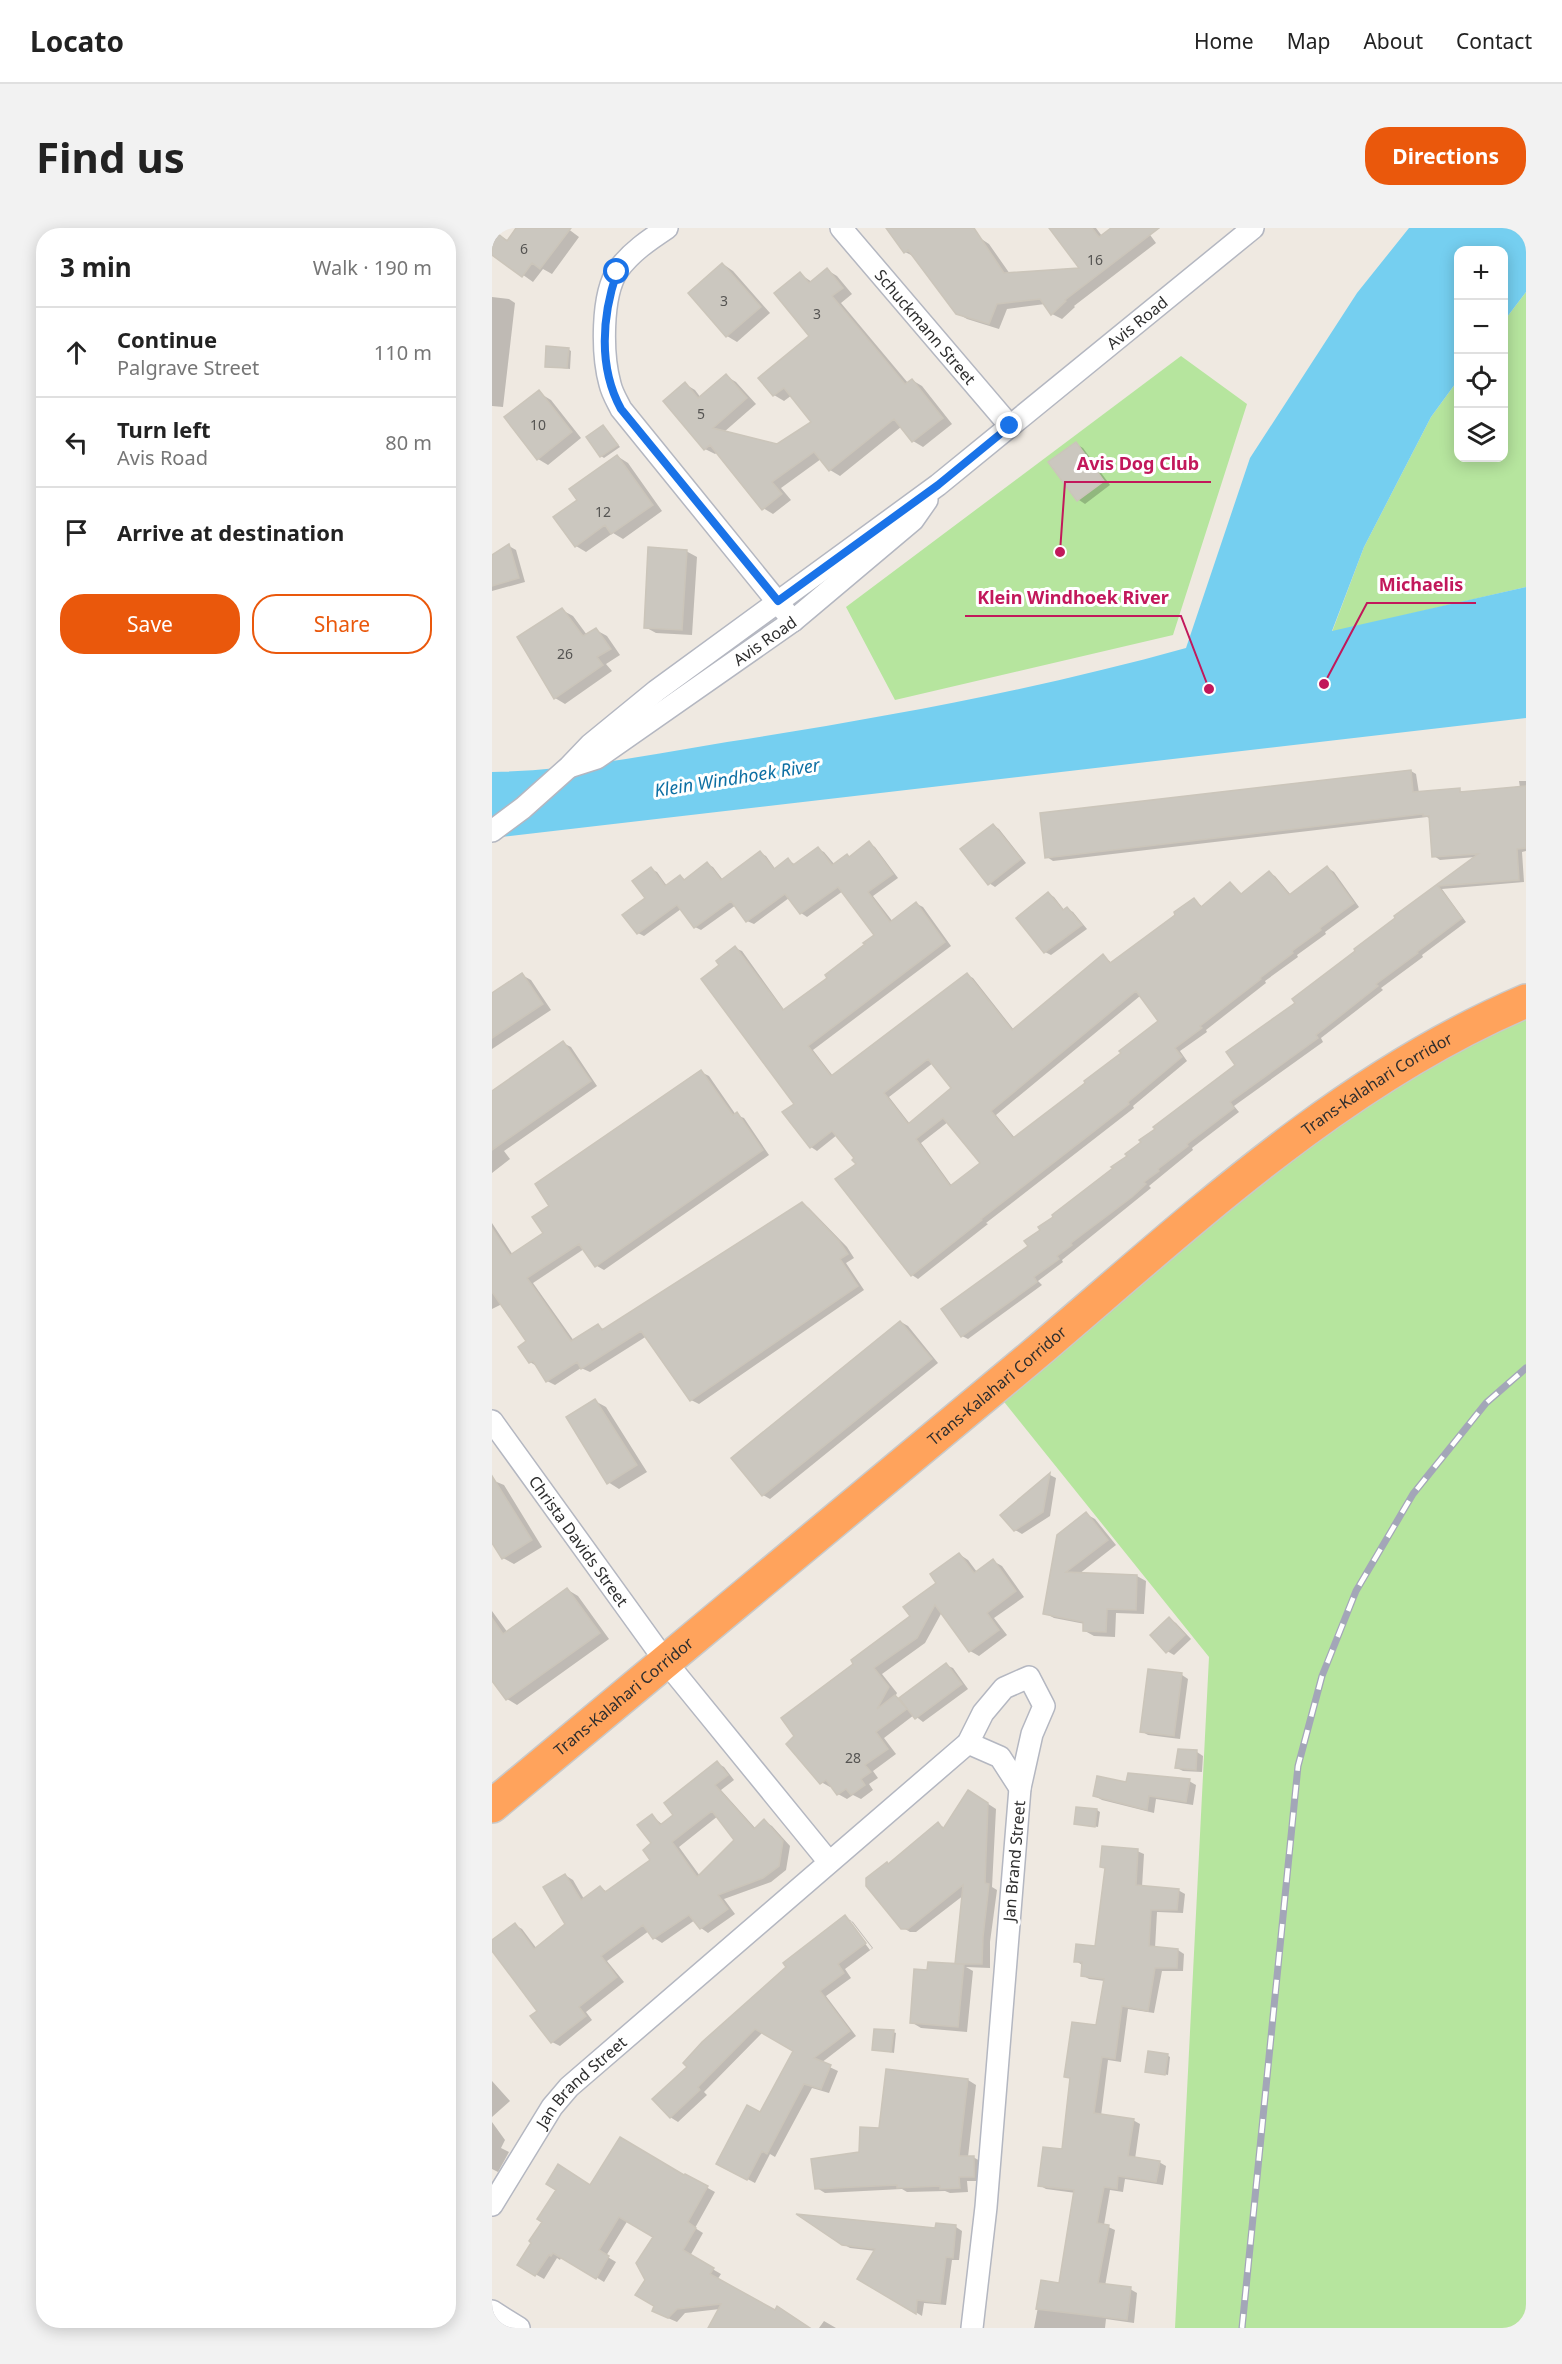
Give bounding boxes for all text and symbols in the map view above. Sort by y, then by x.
text: Locato [30,22,124,60]
text: Home [1194,27,1254,55]
text: Map [1287,27,1330,55]
text: About [1363,27,1423,55]
text: Contact [1456,27,1532,55]
button: Directions [1365,127,1526,185]
text: Find us [36,128,185,185]
house number: 6 [520,239,528,258]
map controls [1454,246,1508,462]
button: + [1454,246,1508,300]
text: 3 min [60,249,132,285]
house number: 16 [1087,250,1103,269]
text: Walk · 190 m [313,254,432,281]
route start [603,258,629,284]
street label: Schuckmann Street [870,265,981,389]
house number: 3 [720,291,728,310]
street label: Avis Road [1102,291,1172,354]
button: − [1454,300,1508,354]
house number: 3 [813,304,821,323]
text: Continue [117,324,217,354]
icon: ahead [60,336,93,369]
text: 110 m [374,339,432,366]
text: Palgrave Street [117,354,259,381]
button: locate [1454,354,1508,408]
house number: 5 [697,404,705,423]
button: layers [1454,408,1508,462]
route end [996,412,1022,438]
text: Turn left [117,414,211,444]
house number: 10 [530,415,546,434]
icon: left [60,426,93,459]
text: 80 m [385,429,432,456]
text: Avis Road [117,444,208,471]
callout: Avis Dog Club [1065,446,1211,482]
text: Avis Dog Club [1077,451,1199,475]
house number: 12 [595,502,611,521]
icon: arrive [60,516,93,549]
text: Arrive at destination [117,517,344,547]
callout: Michaelis [1367,567,1476,603]
text: Michaelis [1379,572,1463,596]
callout: Klein Windhoek River [965,580,1181,616]
text: Klein Windhoek River [977,585,1169,609]
button: Save [60,594,240,654]
button: Share [252,594,432,654]
street label: Avis Road [729,611,801,671]
house number: 26 [557,644,573,663]
water label: Klein Windhoek River [653,752,822,802]
street label: Trans-Kalahari Corridor [1297,1027,1457,1140]
street label: Trans-Kalahari Corridor [923,1321,1071,1450]
street label: Christa Davids Street [524,1471,634,1611]
street label: Trans-Kalahari Corridor [549,1632,698,1761]
house number: 28 [845,1748,861,1767]
street label: Jan Brand Street [998,1799,1030,1925]
street label: Jan Brand Street [530,2031,631,2134]

